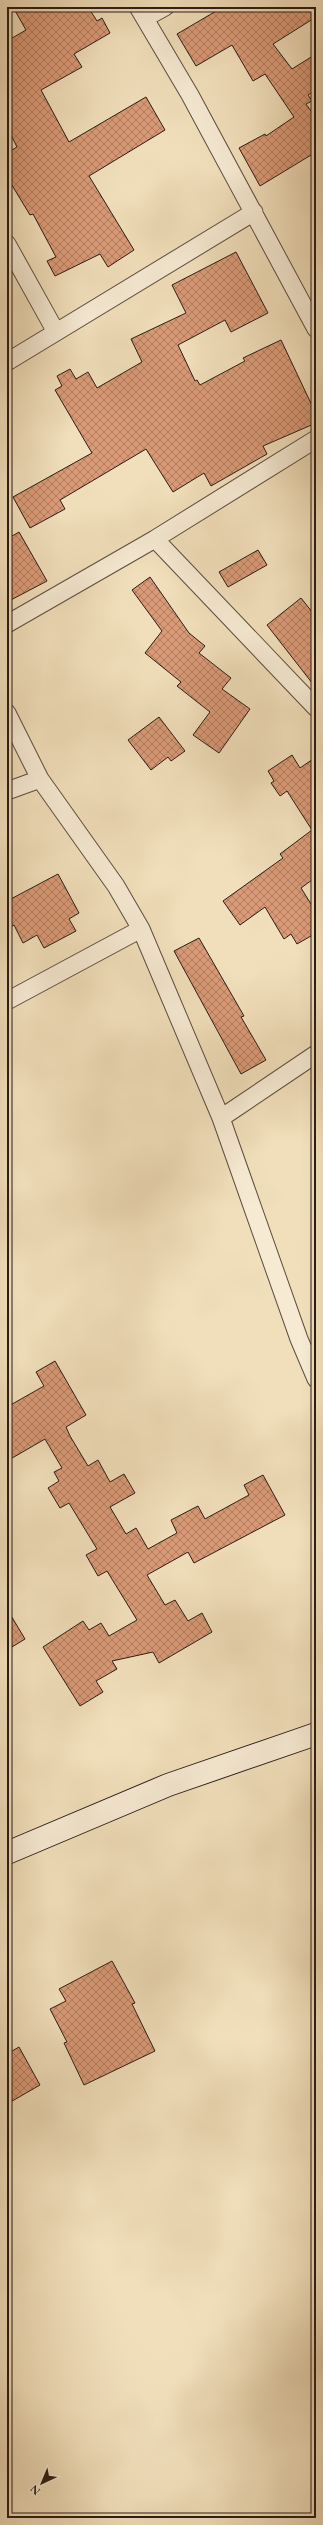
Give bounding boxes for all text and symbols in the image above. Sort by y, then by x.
north arrow [22,2463,62,2503]
text: N [27,2482,43,2498]

